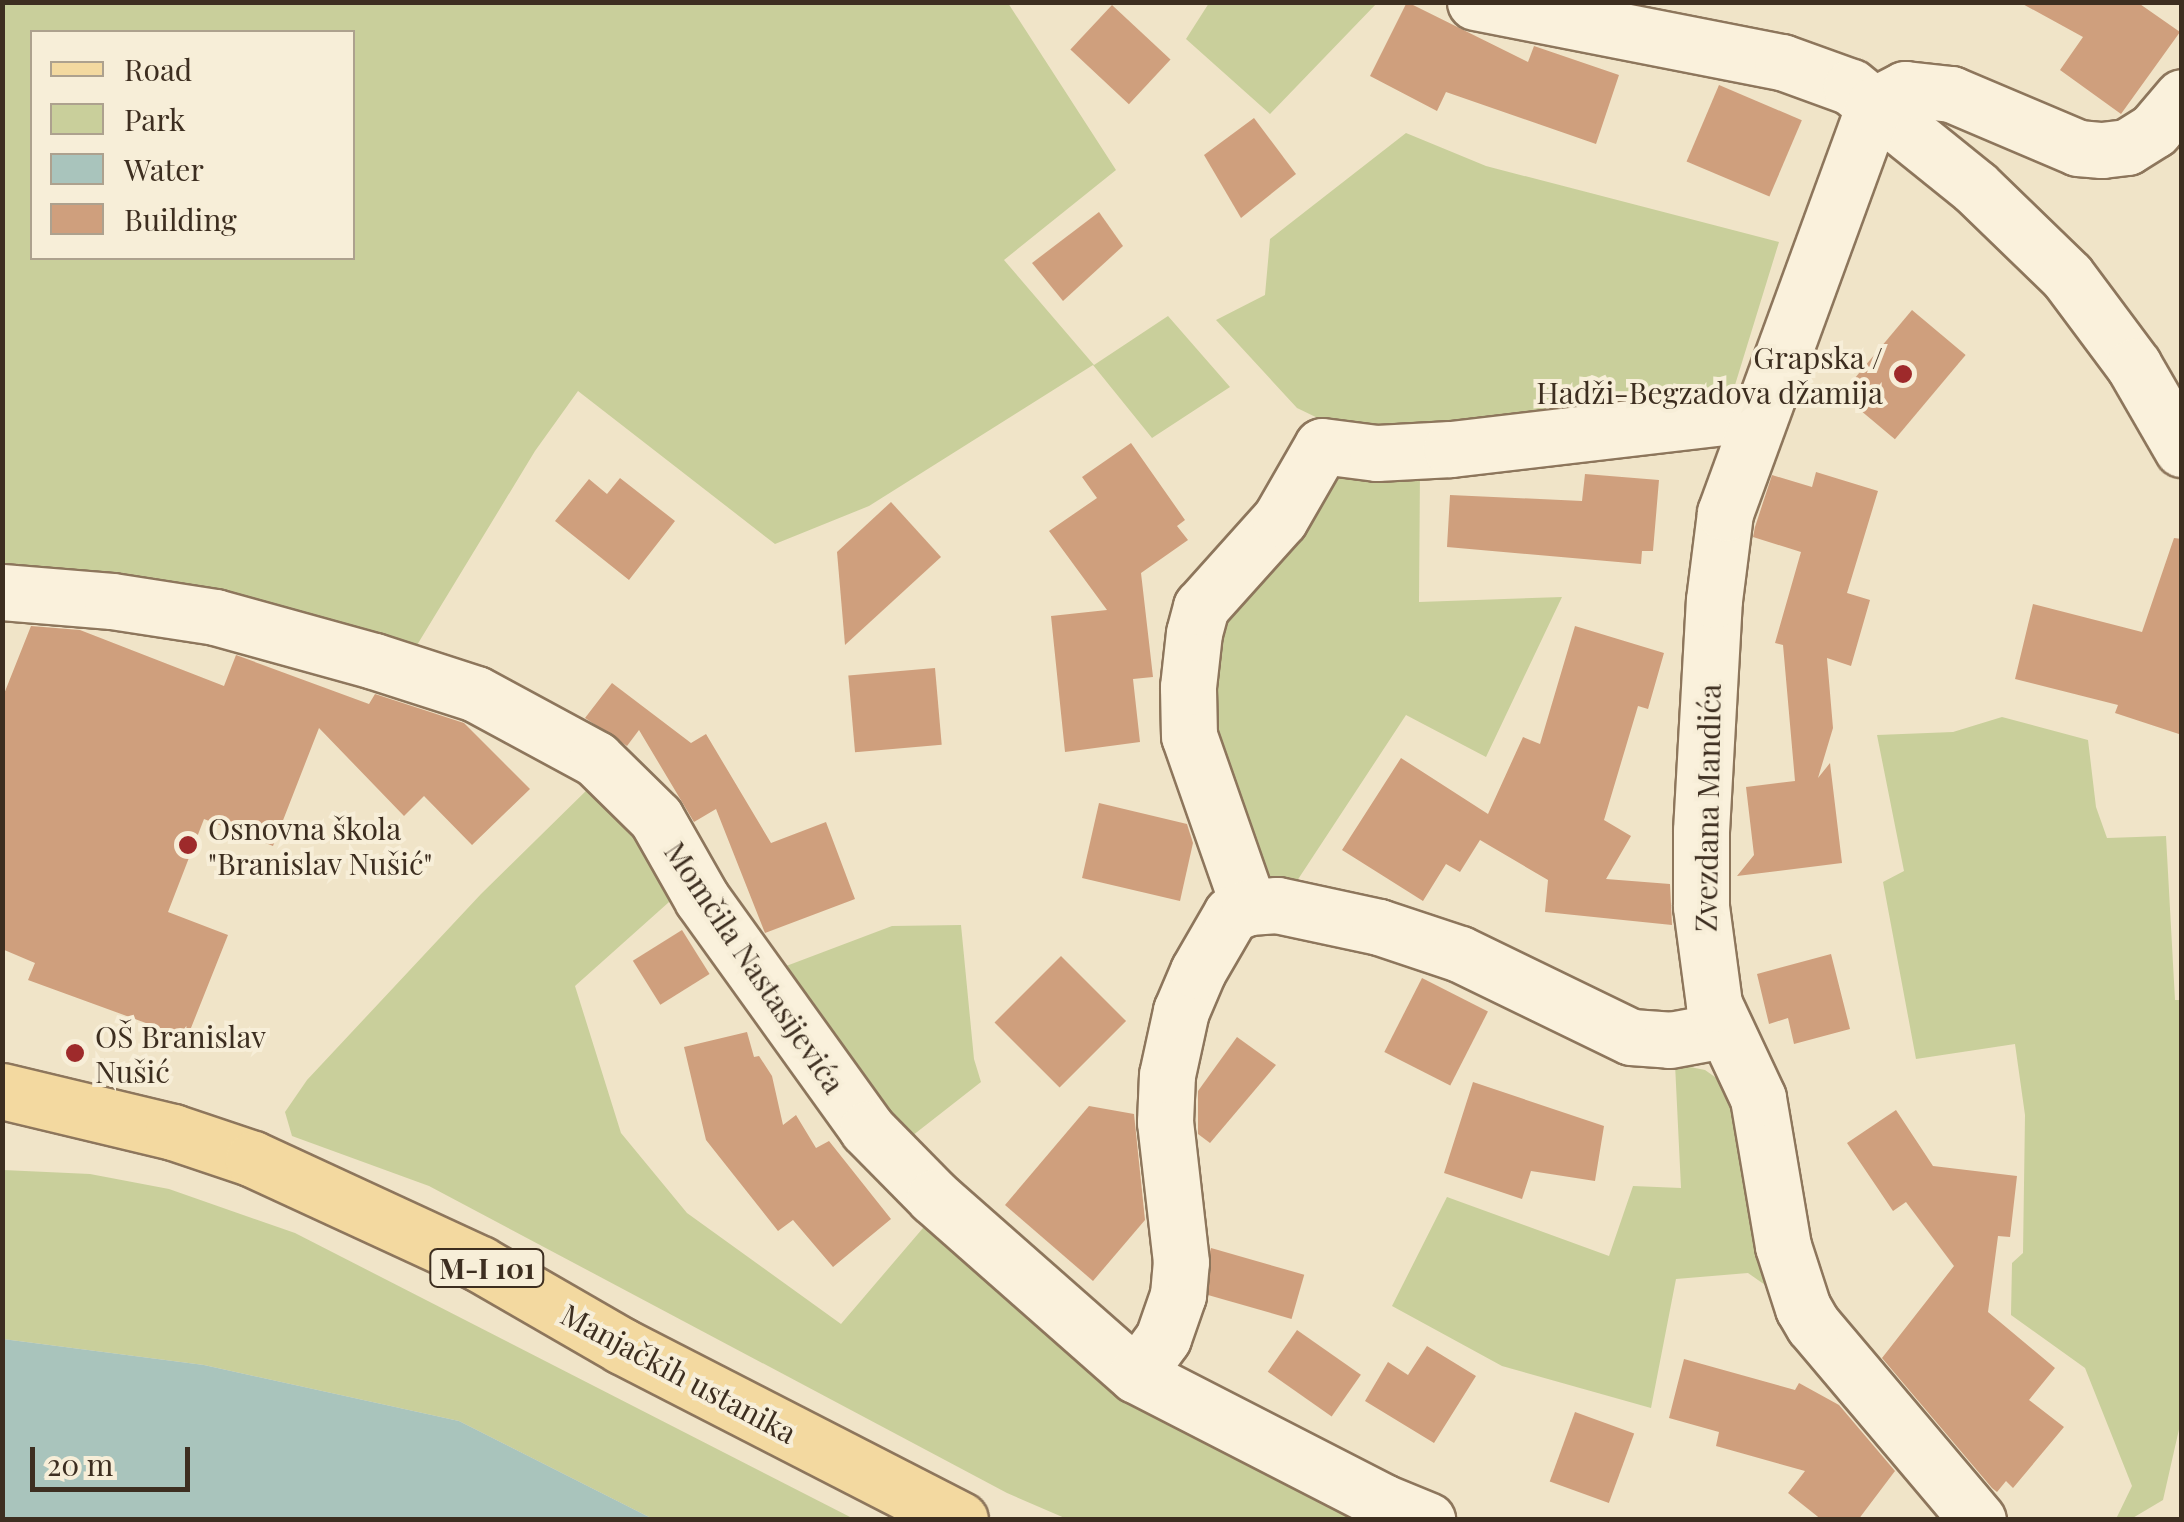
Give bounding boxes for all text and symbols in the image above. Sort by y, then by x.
legend [30,30,355,260]
text: Road [124,49,192,89]
text: Park [124,99,186,139]
text: Water [124,149,204,189]
text: Building [124,199,237,239]
place label: Grapska / Hadži-Begzadova džamija [1536,339,1883,410]
marker: Grapska / Hadži-Begzadova džamija [1892,363,1914,385]
street label: Zvezdana Mandića [1687,683,1727,933]
place label: Osnovna škola "Branislav Nušić" [208,810,433,880]
marker: Osnovna škola "Branislav Nušić" [177,834,199,856]
street label: Momčila Nastasijevića [657,834,853,1100]
place label: OŠ Branislav Nušić [95,1018,266,1088]
marker: OŠ Branislav Nušić [64,1042,86,1064]
road number: M-I 101 [427,1245,547,1291]
street label: Manjačkih ustanika [555,1296,803,1450]
scale bar [35,1427,195,1489]
text: 20 m [47,1444,113,1484]

